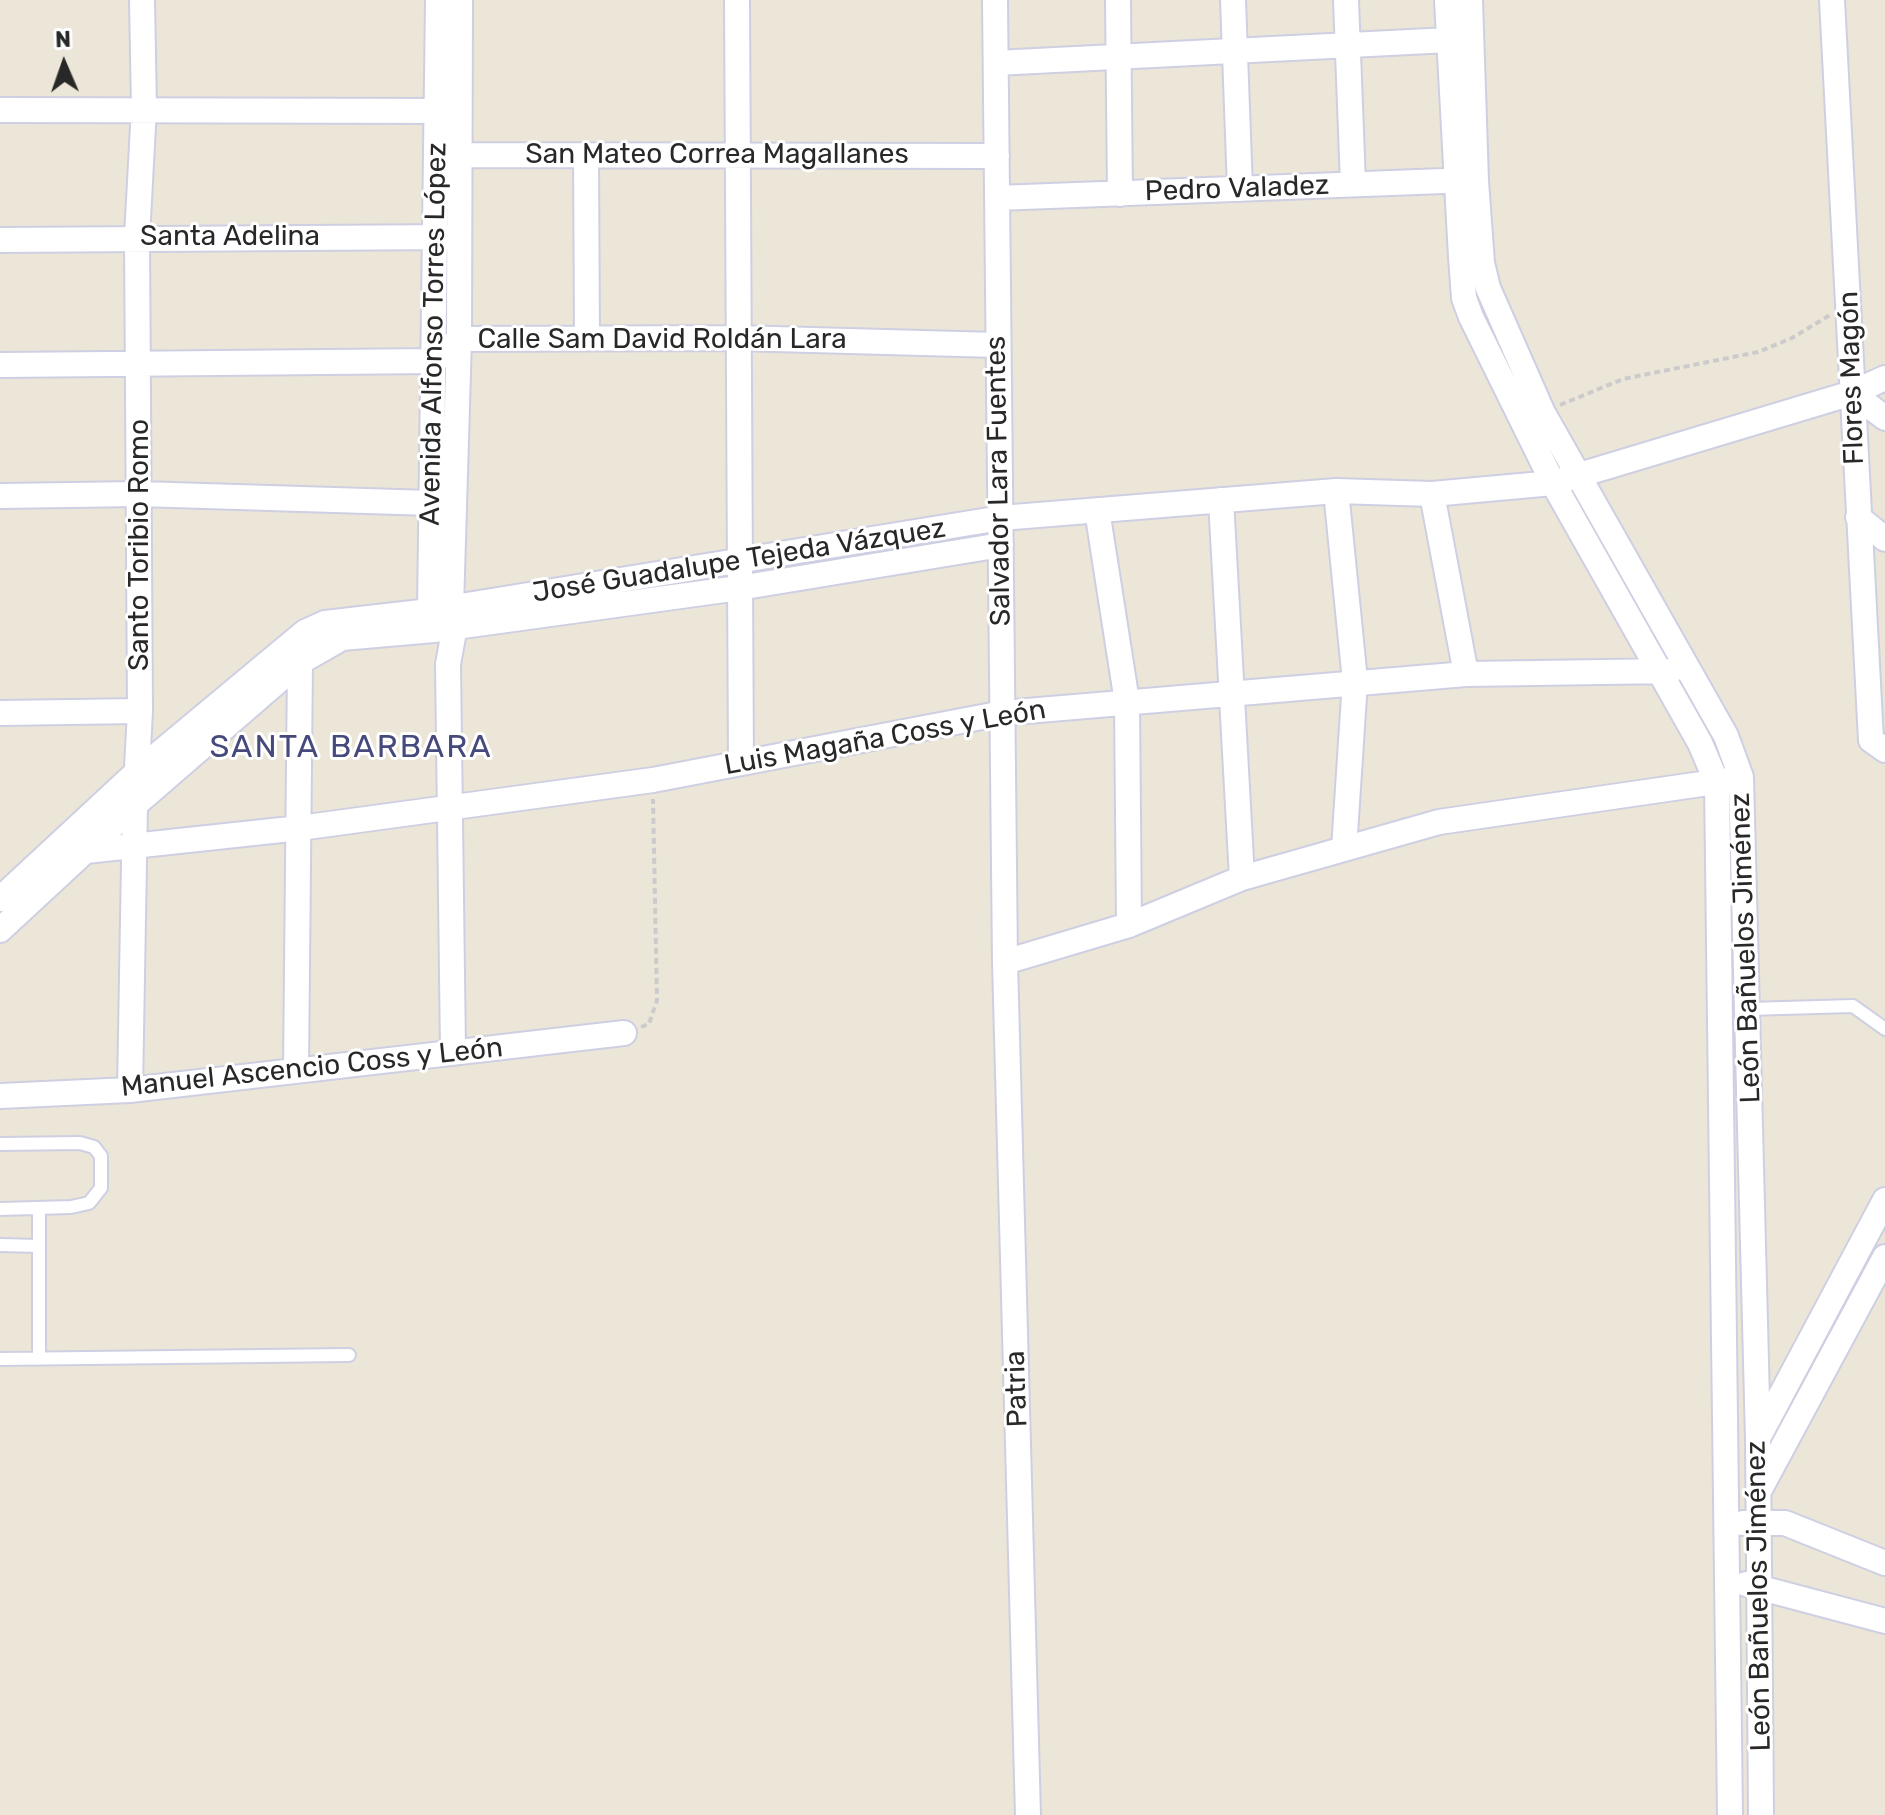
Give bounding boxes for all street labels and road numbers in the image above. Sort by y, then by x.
street label: San Mateo Correa Magallanes [525,138,909,172]
street label: Avenida Alfonso Torres López [414,142,454,526]
street label: Pedro Valadez [1144,169,1330,209]
street label: Santa Adelina [140,220,320,254]
street label: Flores Magón [1832,291,1872,465]
street label: Calle Sam David Roldán Lara [477,323,847,357]
street label: Salvador Lara Fuentes [980,335,1018,627]
street label: Santo Toribio Romo [123,419,157,671]
street label: José Guadalupe Tejeda Vázquez [530,512,948,610]
street label: Luis Magaña Coss y León [722,693,1048,783]
street label: León Bañuelos Jiménez [1724,792,1768,1104]
street label: Manuel Ascencio Coss y León [119,1031,505,1105]
street label: Patria [999,1350,1035,1428]
street label: León Bañuelos Jiménez [1739,1440,1779,1752]

